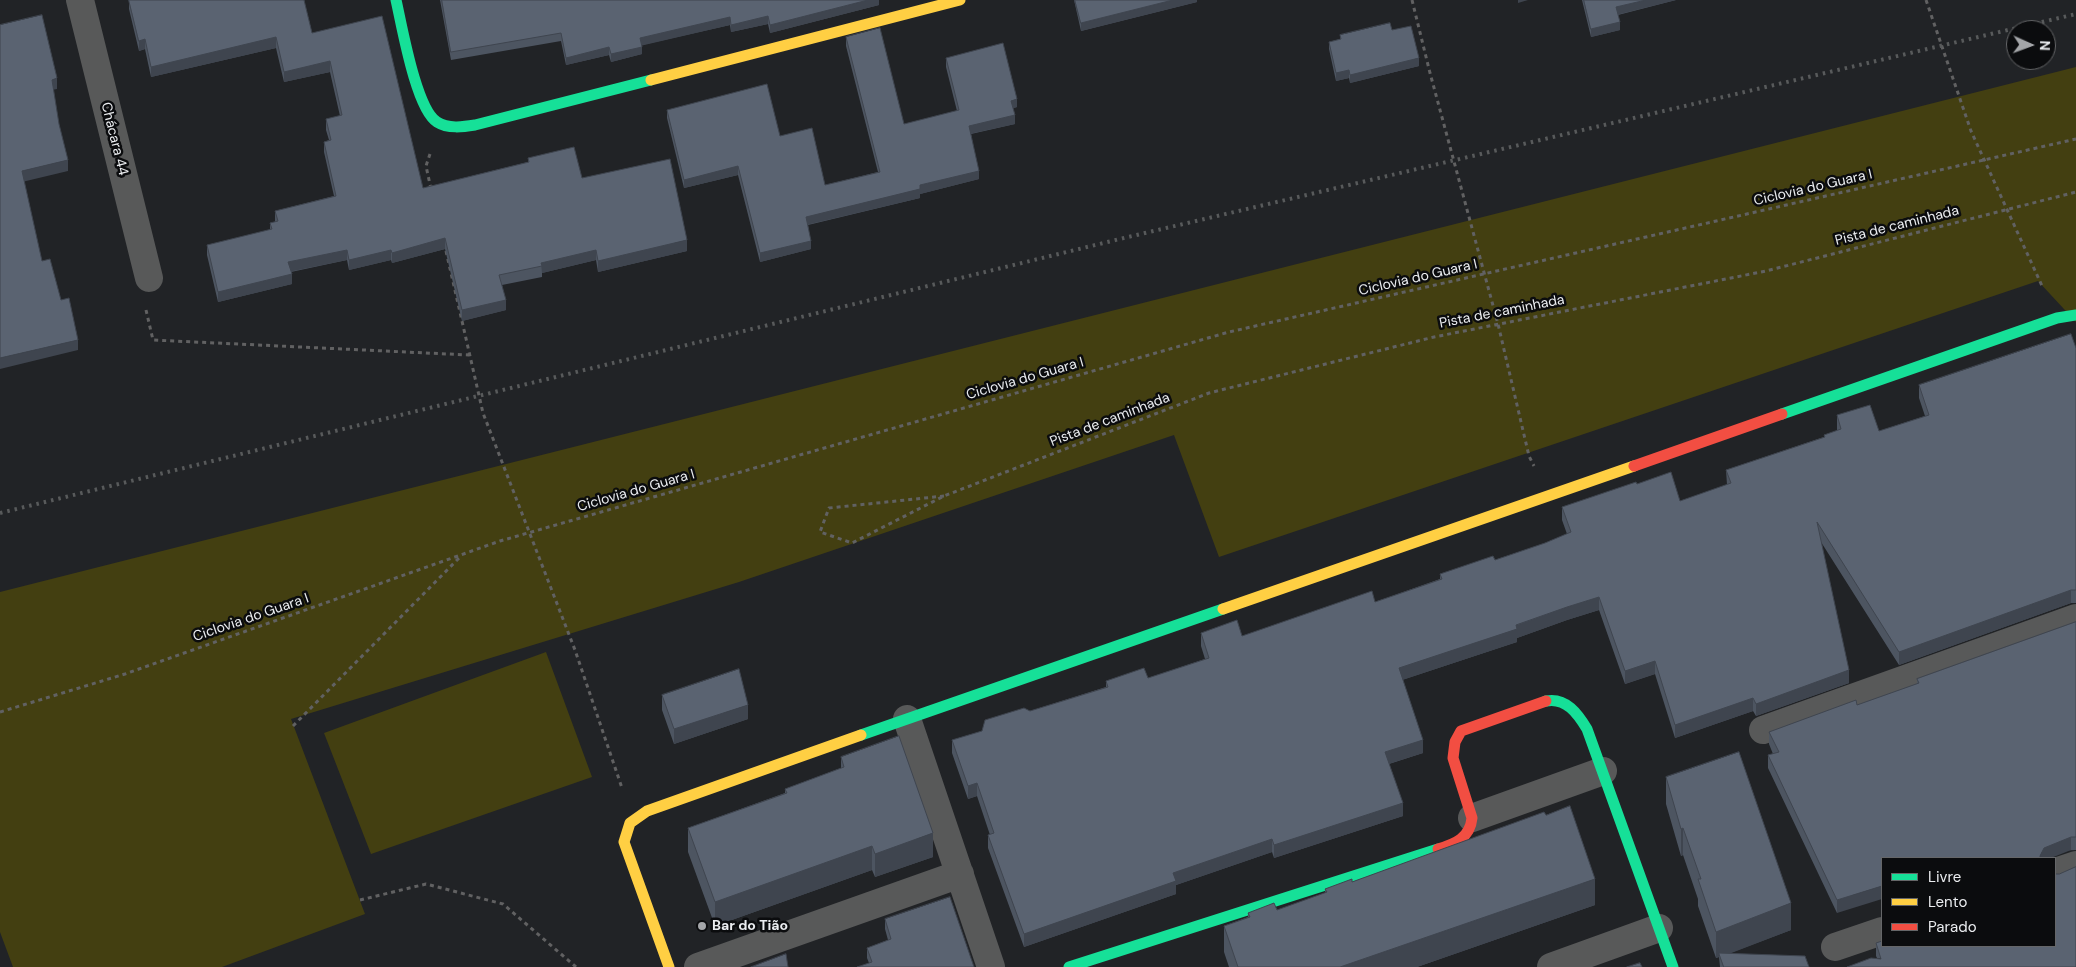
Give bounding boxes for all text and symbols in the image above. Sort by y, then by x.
north arrow [2006,20,2056,70]
text: N [2036,40,2054,51]
street label: Chácara 44 [97,101,131,177]
street label: Ciclovia do Guara I [1752,166,1874,210]
street label: Pista de caminhada [1833,202,1961,250]
street label: Ciclovia do Guara I [1357,256,1479,300]
street label: Pista de caminhada [1438,292,1566,332]
street label: Ciclovia do Guara I [964,354,1086,404]
street label: Pista de caminhada [1048,389,1172,451]
street label: Ciclovia do Guara I [575,466,697,516]
street label: Ciclovia do Guara I [191,590,311,646]
legend [1881,857,2056,947]
text: Livre [1928,867,1961,887]
text: Lento [1928,892,1967,912]
text: Parado [1928,917,1977,937]
place label: Bar do Tião [712,918,788,934]
marker: Bar do Tião [696,920,708,932]

